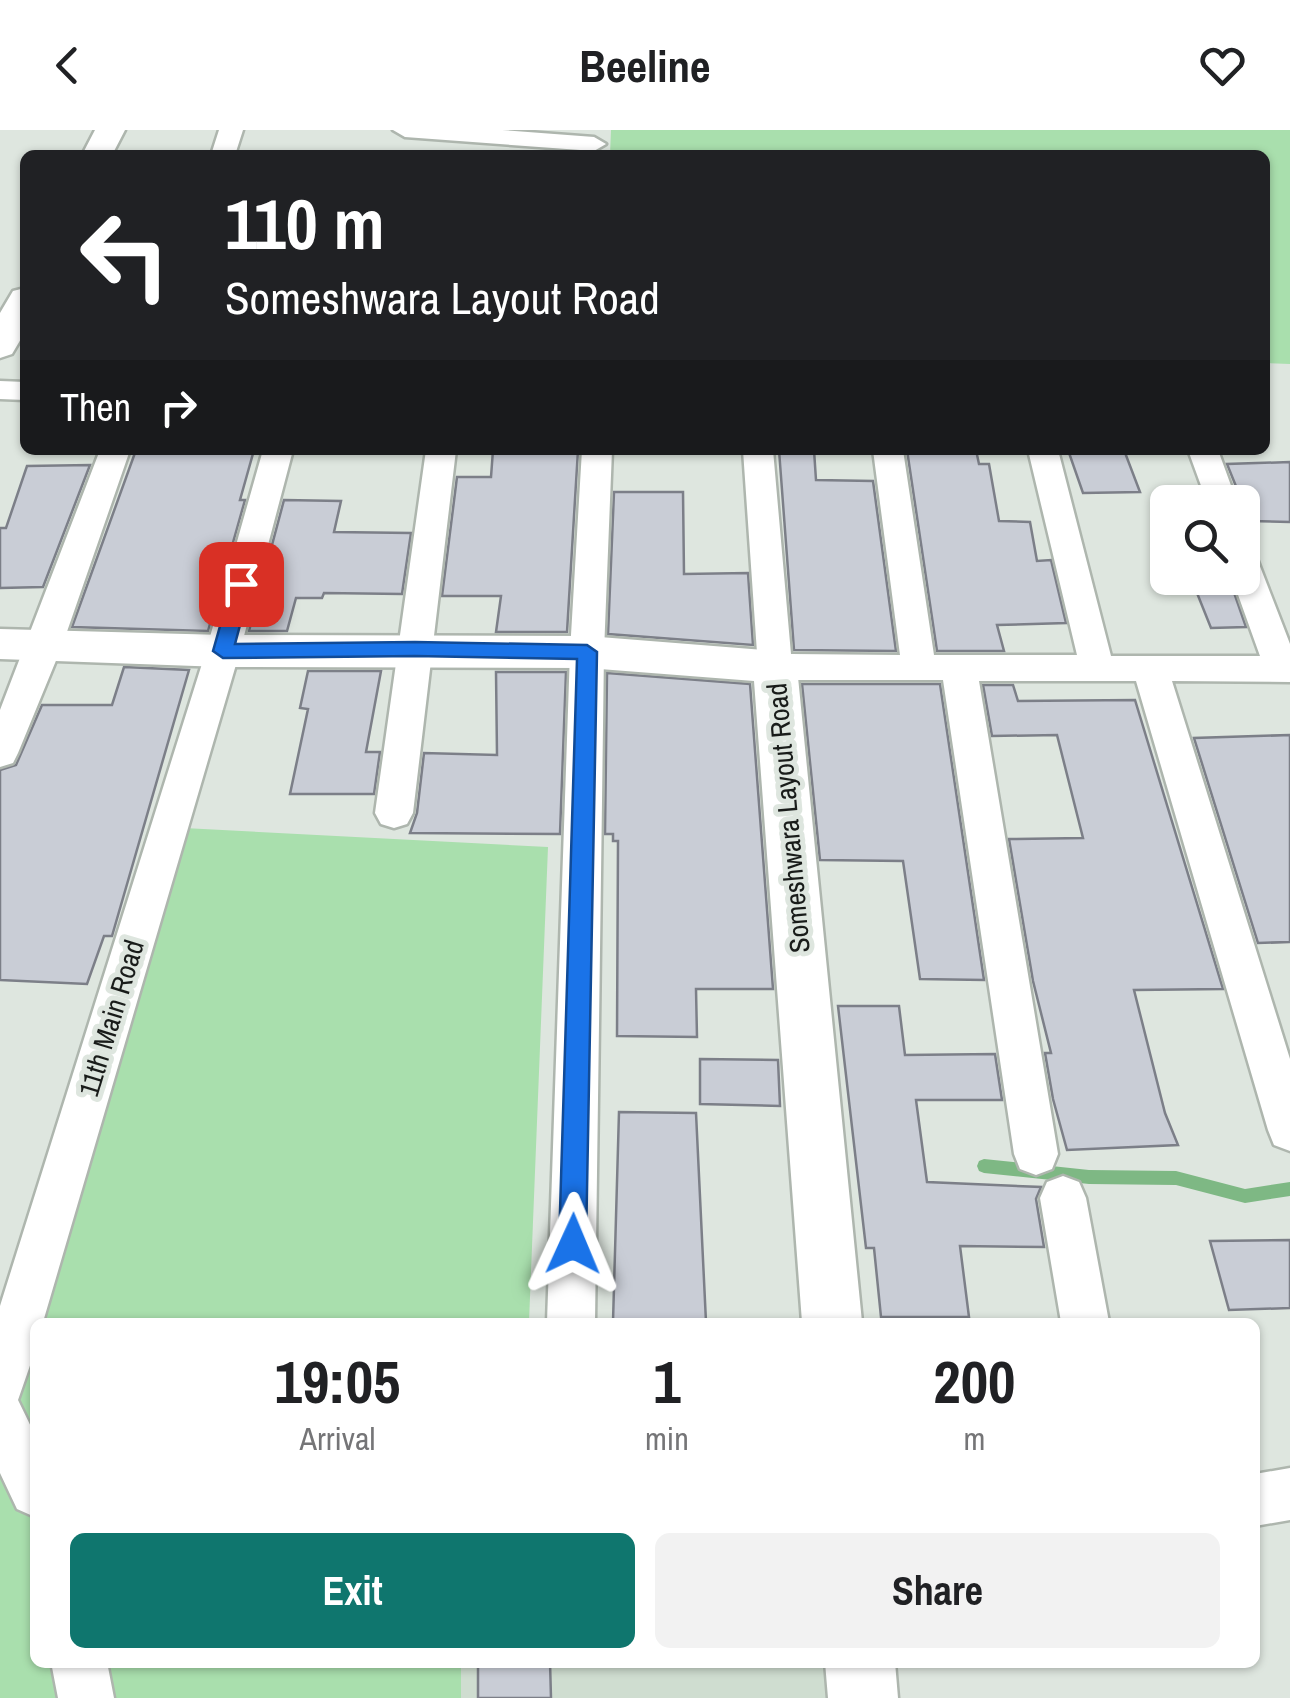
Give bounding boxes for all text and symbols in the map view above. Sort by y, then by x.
text: Beeline [579,35,711,96]
icon: back [40,38,95,93]
icon: heart [1195,38,1250,93]
text: 110 m [225,177,385,271]
icon: left [60,190,190,320]
text: Someshwara Layout Road [225,267,660,328]
icon: right [151,380,206,435]
text: Then [60,382,131,433]
map controls [1150,485,1260,595]
button: search [1150,485,1260,595]
pin [199,542,284,627]
icon: arrive [214,557,269,612]
street label: Someshwara Layout Road [757,682,819,954]
street label: 11th Main Road [69,935,153,1101]
position arrow [521,1192,625,1296]
text: 19:05 [275,1341,400,1422]
text: 1 [653,1341,681,1422]
text: 200 [933,1341,1015,1422]
text: Arrival [300,1417,375,1460]
text: min [645,1417,689,1460]
text: m [963,1417,985,1460]
button: Exit [70,1533,635,1648]
button: Share [655,1533,1220,1648]

